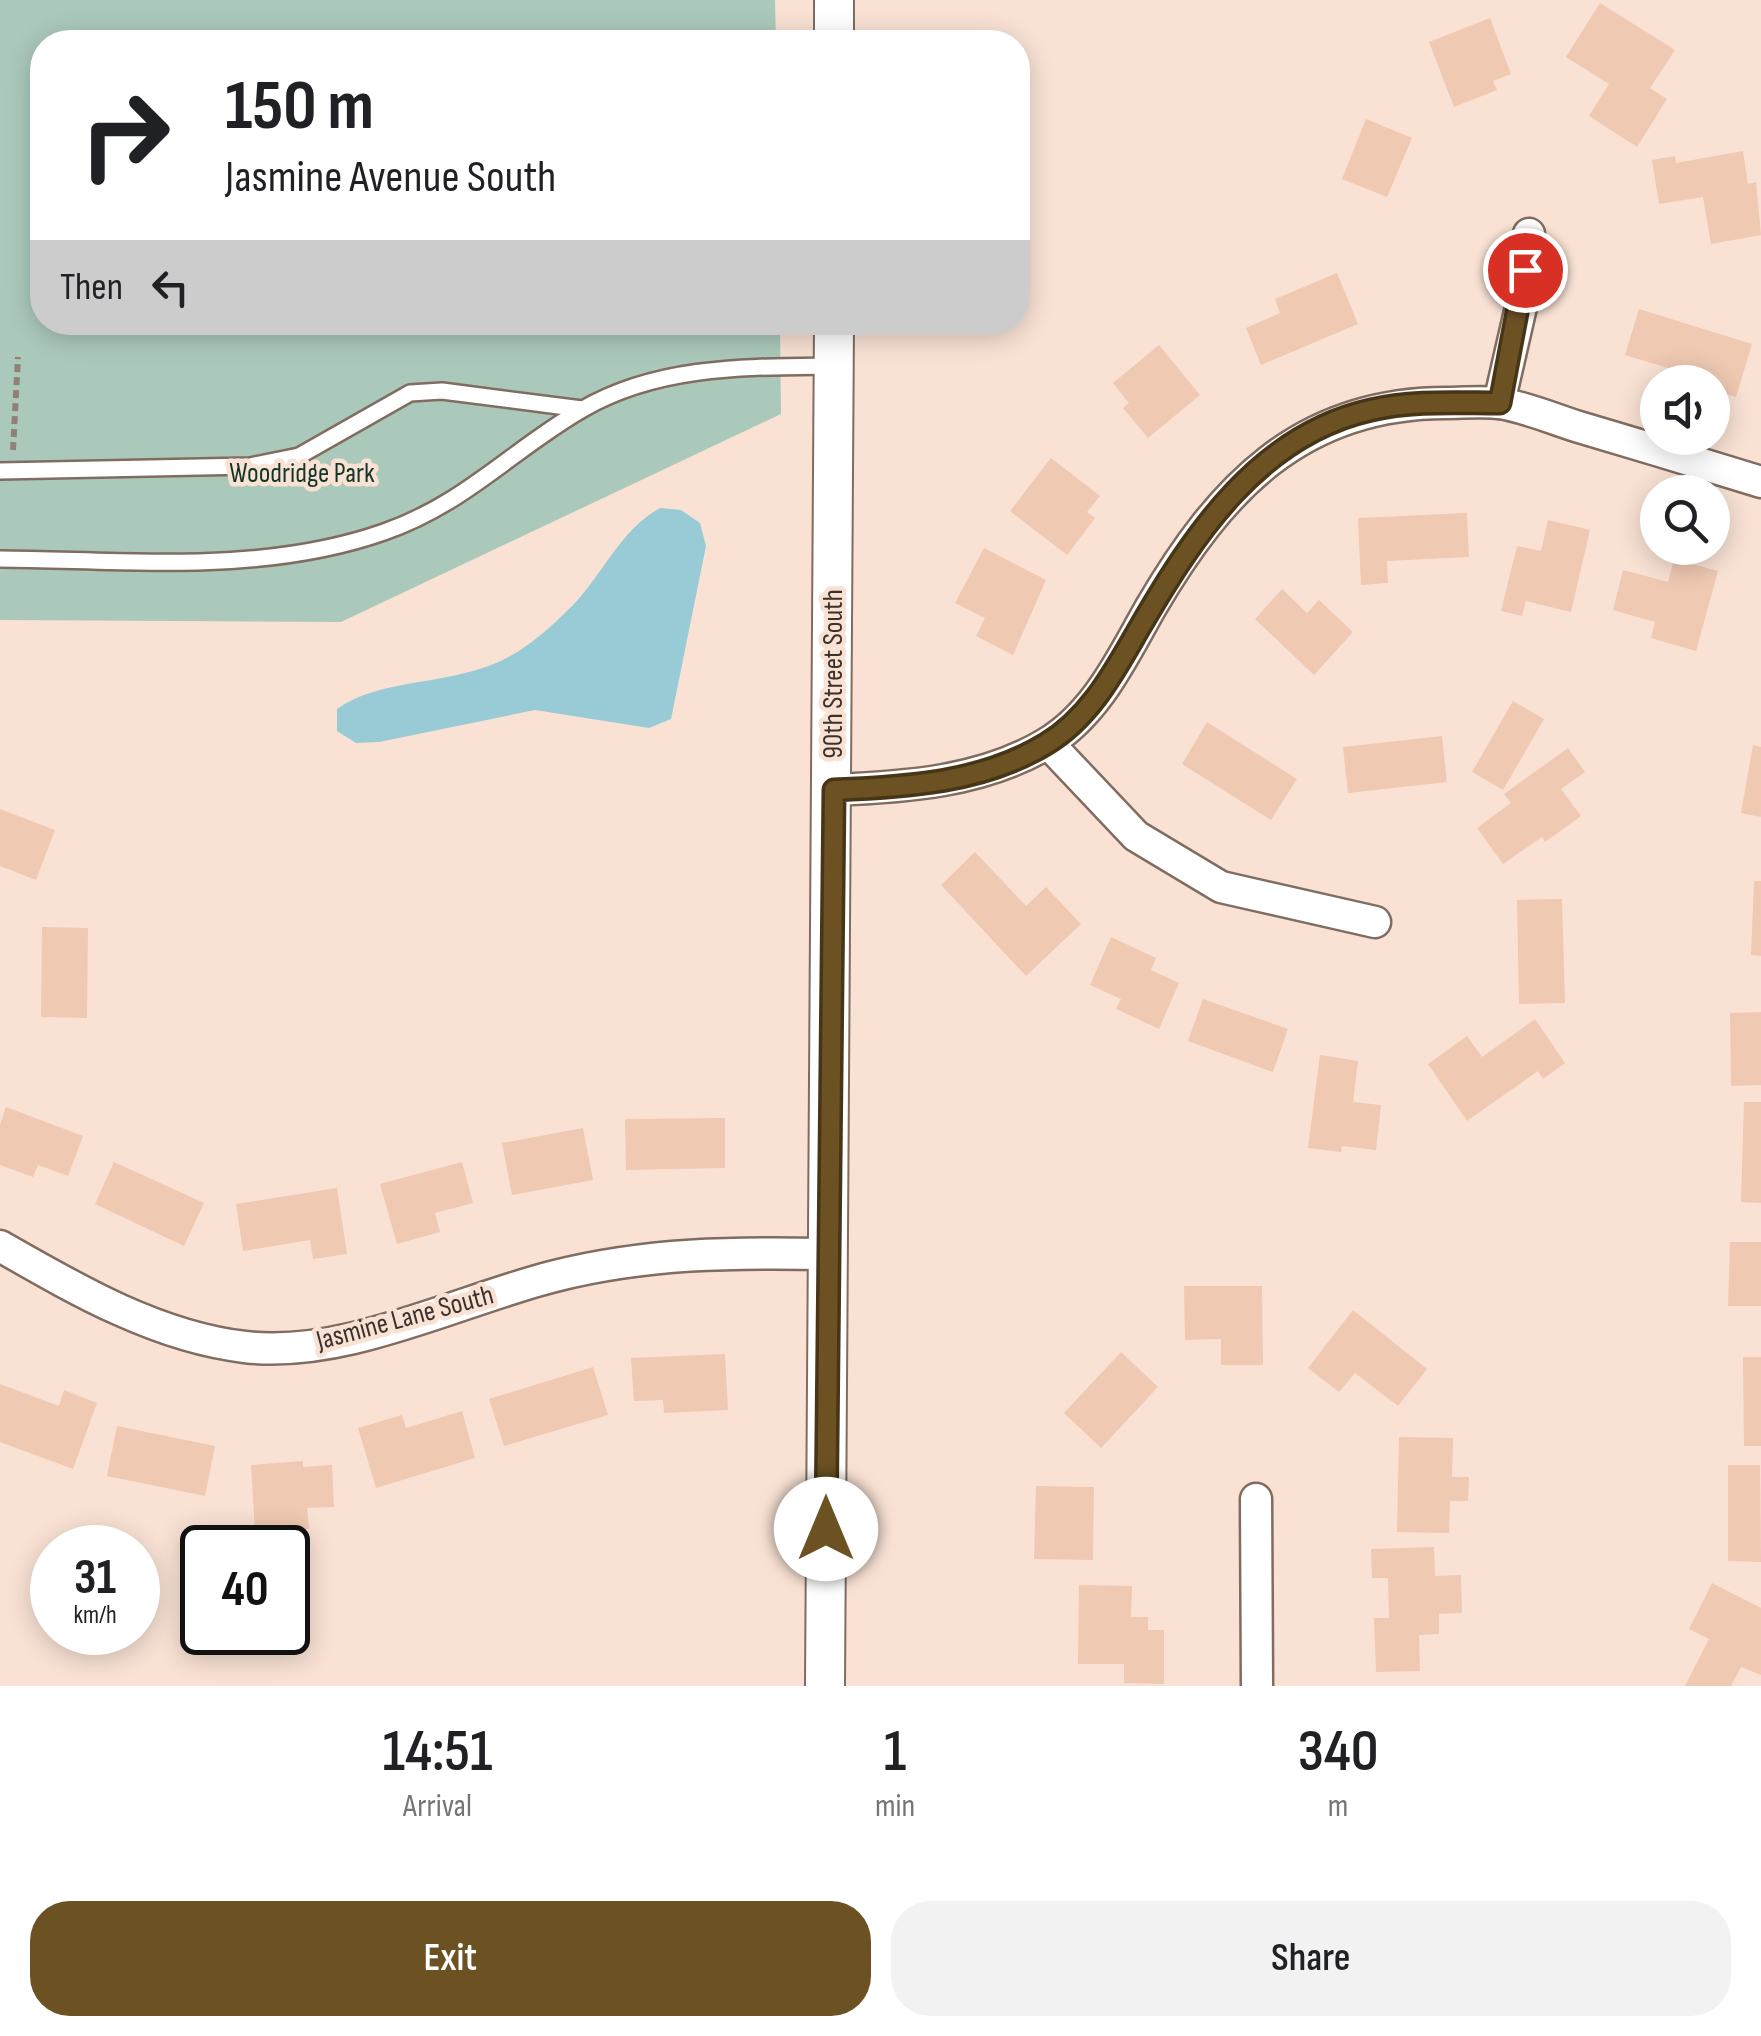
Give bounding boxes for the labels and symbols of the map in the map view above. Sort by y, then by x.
pin [1483,228,1568,313]
park label: Woodridge Park [229,457,375,490]
street label: 90th Street South [817,589,850,759]
street label: Jasmine Lane South [312,1278,497,1358]
position arrow [774,1477,878,1581]
speed limit sign: 40 [180,1525,310,1655]

